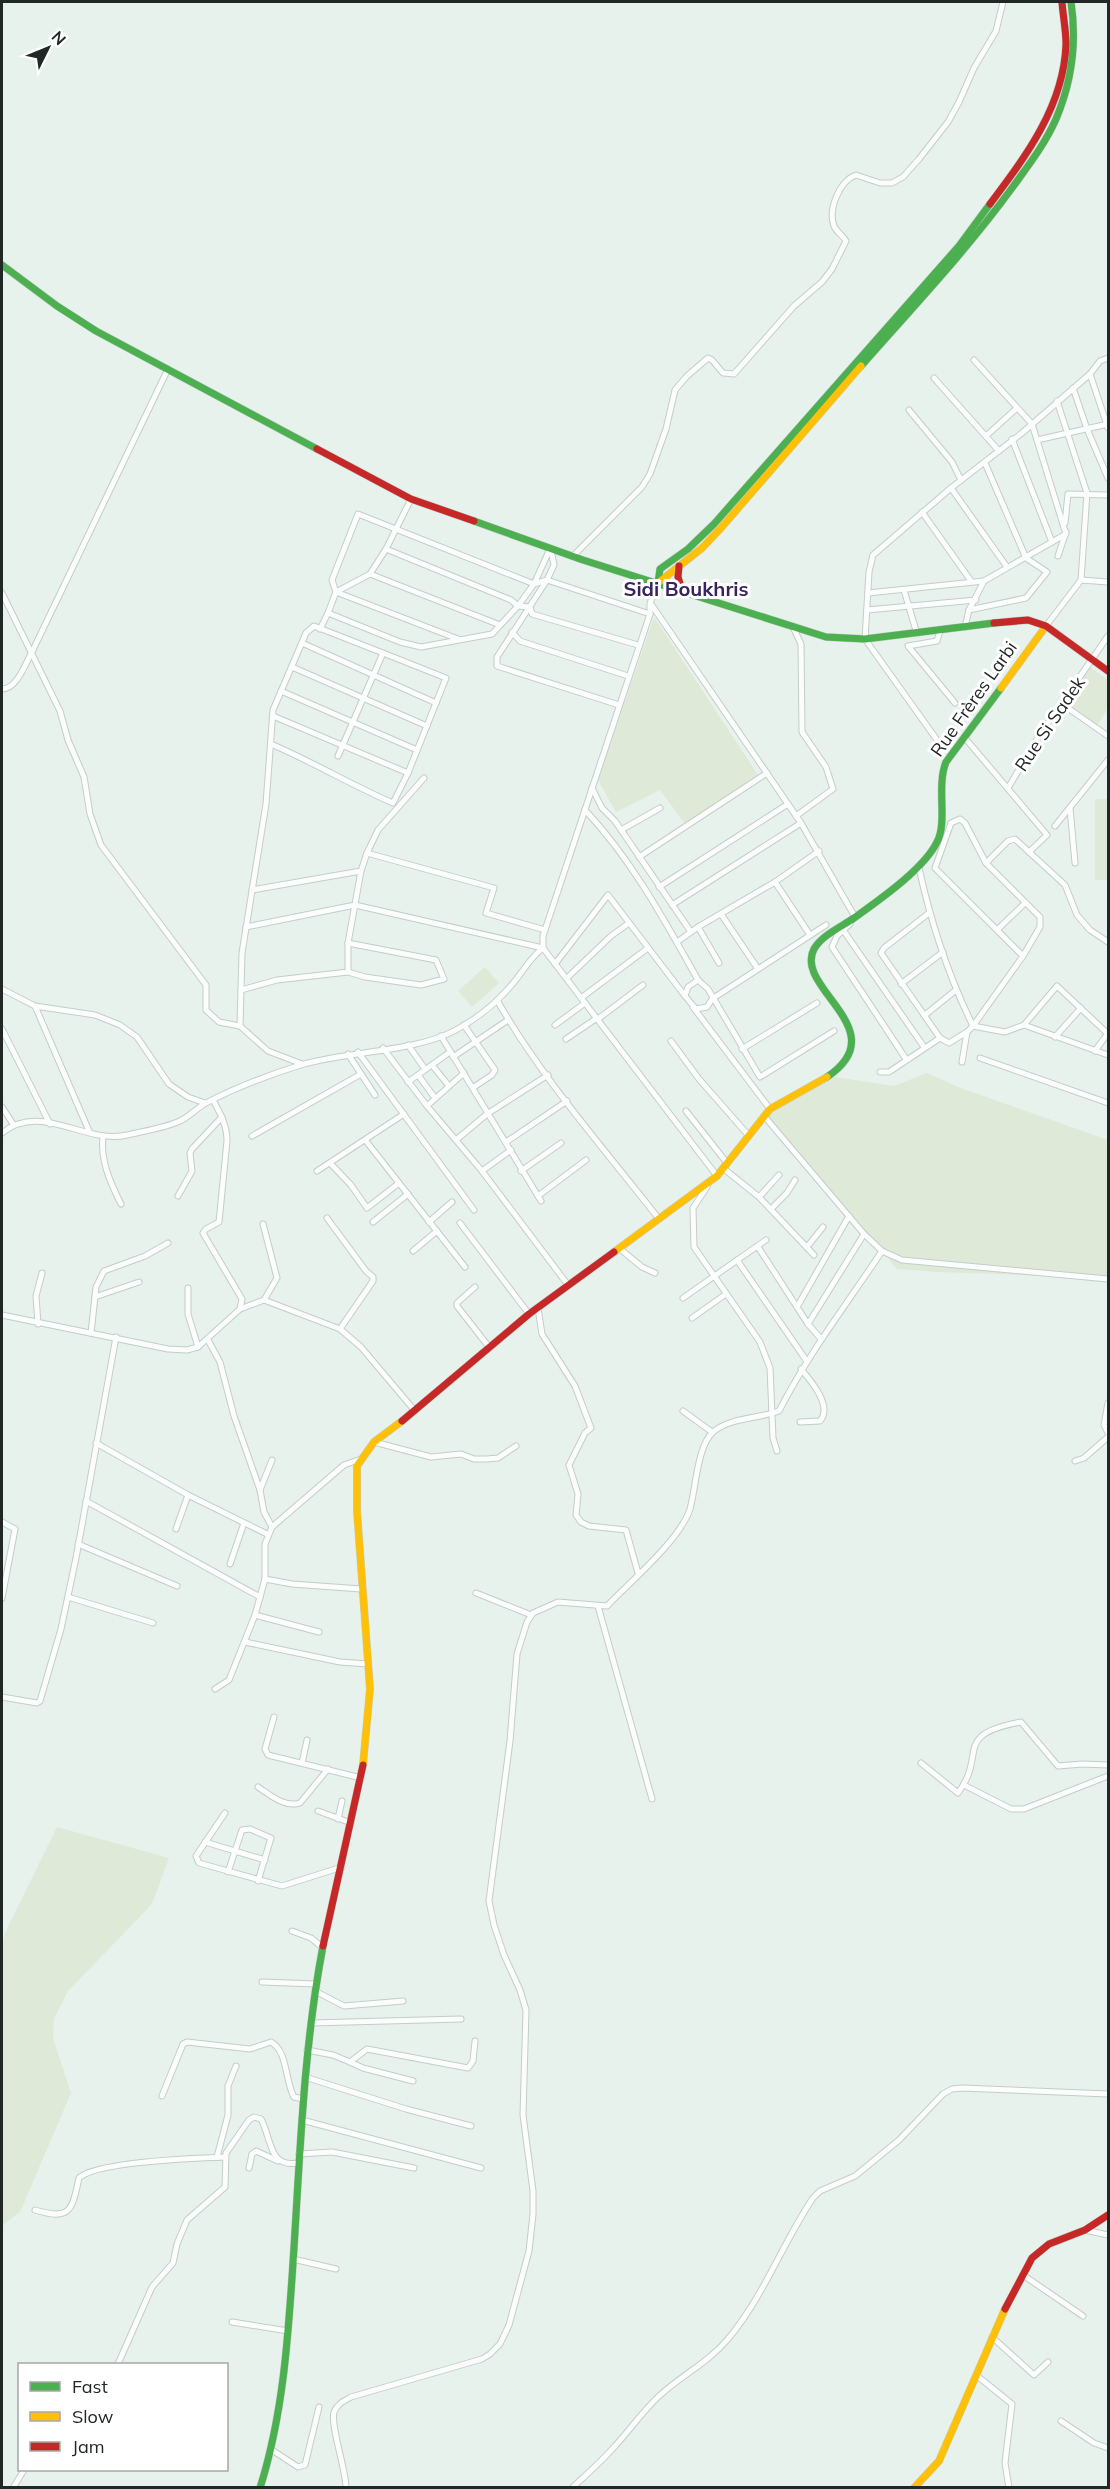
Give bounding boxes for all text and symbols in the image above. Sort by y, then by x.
north arrow [18,18,78,78]
text: N [48,27,70,49]
district label: Sidi Boukhris [624,576,748,601]
street label: Rue Frères Larbi [925,637,1022,761]
street label: Rue Si Sadek [1009,671,1090,776]
legend [18,2363,228,2471]
text: Fast [72,2375,108,2398]
text: Slow [72,2405,114,2428]
text: Jam [72,2435,105,2458]

